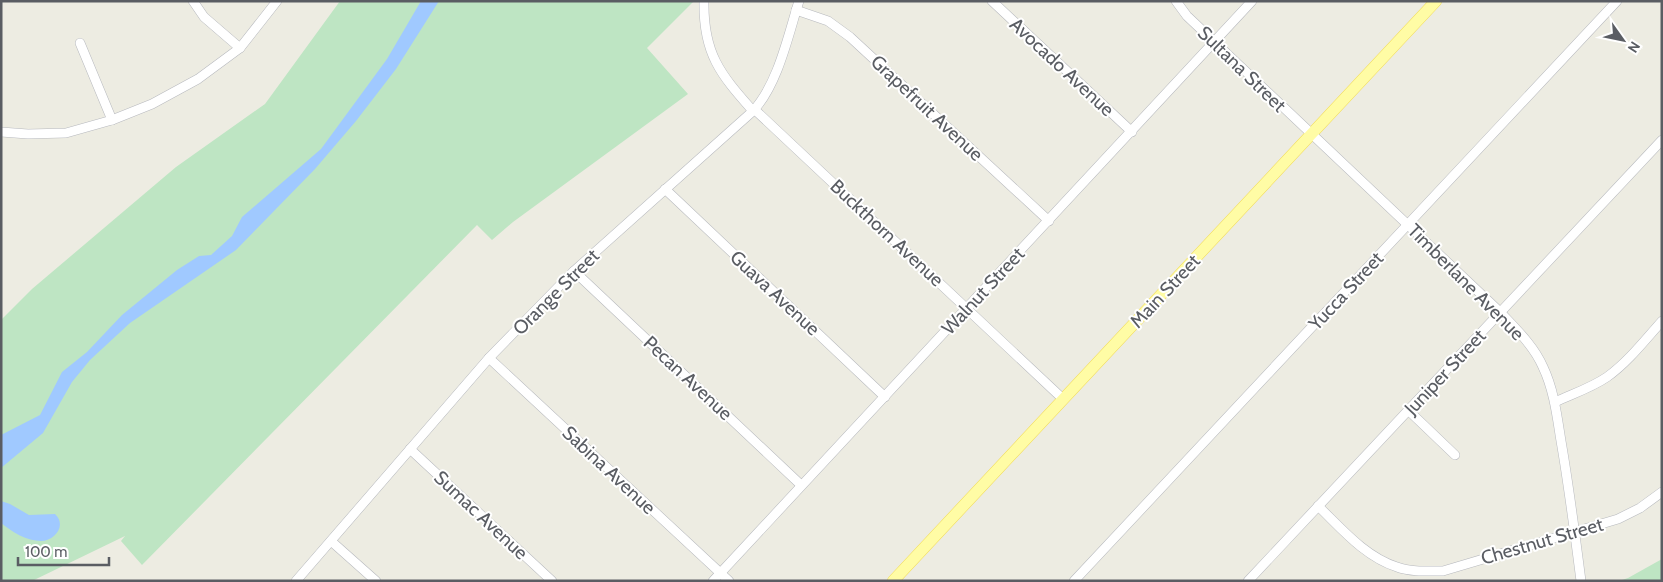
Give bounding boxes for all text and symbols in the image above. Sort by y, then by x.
street label: Avocado Avenue [1005,13,1119,121]
north arrow [1598,15,1648,65]
street label: Sultana Street [1193,21,1291,117]
text: N [1624,38,1644,56]
street label: Grapefruit Avenue [866,50,988,166]
street label: Buckthorn Avenue [826,175,949,292]
street label: Timberlane Avenue [1403,219,1529,345]
street label: Walnut Street [937,242,1030,339]
street label: Orange Street [508,244,604,340]
street label: Guava Avenue [725,246,825,341]
street label: Yucca Street [1303,247,1389,336]
street label: Main Street [1125,249,1205,333]
street label: Juniper Street [1399,324,1491,420]
street label: Pecan Avenue [639,331,737,425]
street label: Sabina Avenue [558,421,661,519]
street label: Sumac Avenue [429,466,533,564]
street label: Chestnut Street [1478,512,1606,569]
scale bar [18,534,109,566]
text: 100 m [25,543,67,561]

